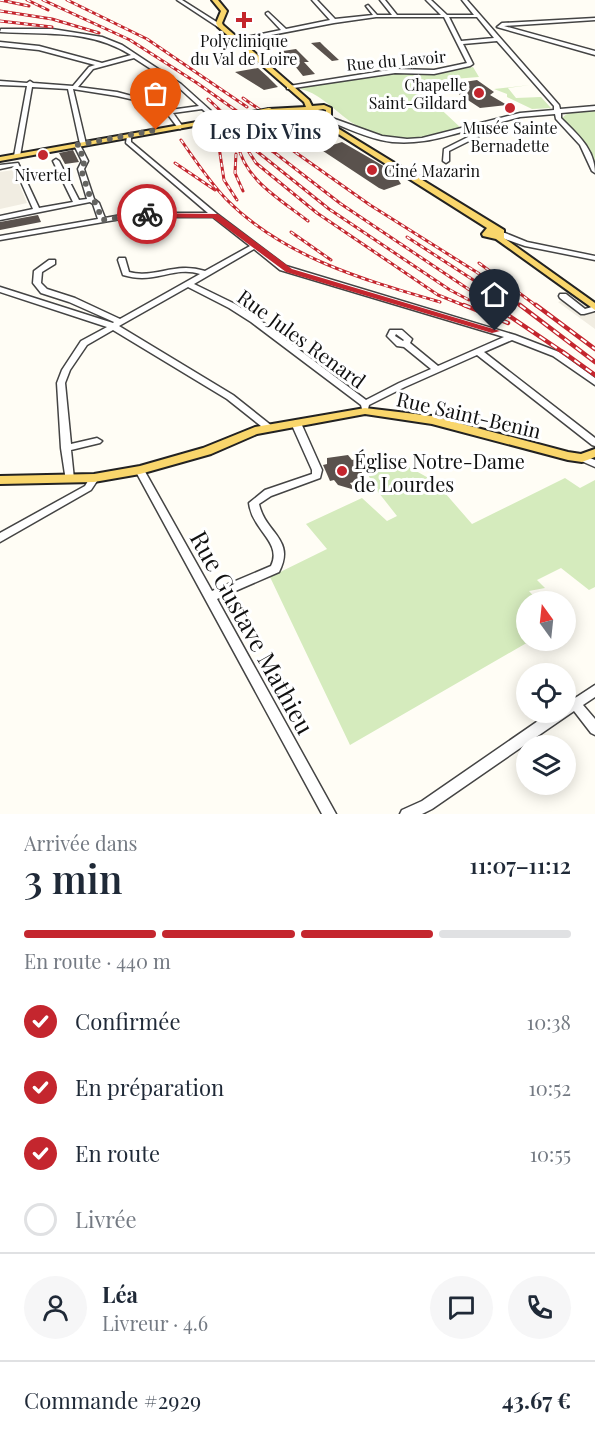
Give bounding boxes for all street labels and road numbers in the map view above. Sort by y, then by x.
street label: Rue du Lavoir [345,45,447,75]
street label: Rue Jules Renard [232,282,372,394]
street label: Rue Saint-Benin [394,384,544,444]
street label: Rue Gustave Mathieu [184,525,322,739]

